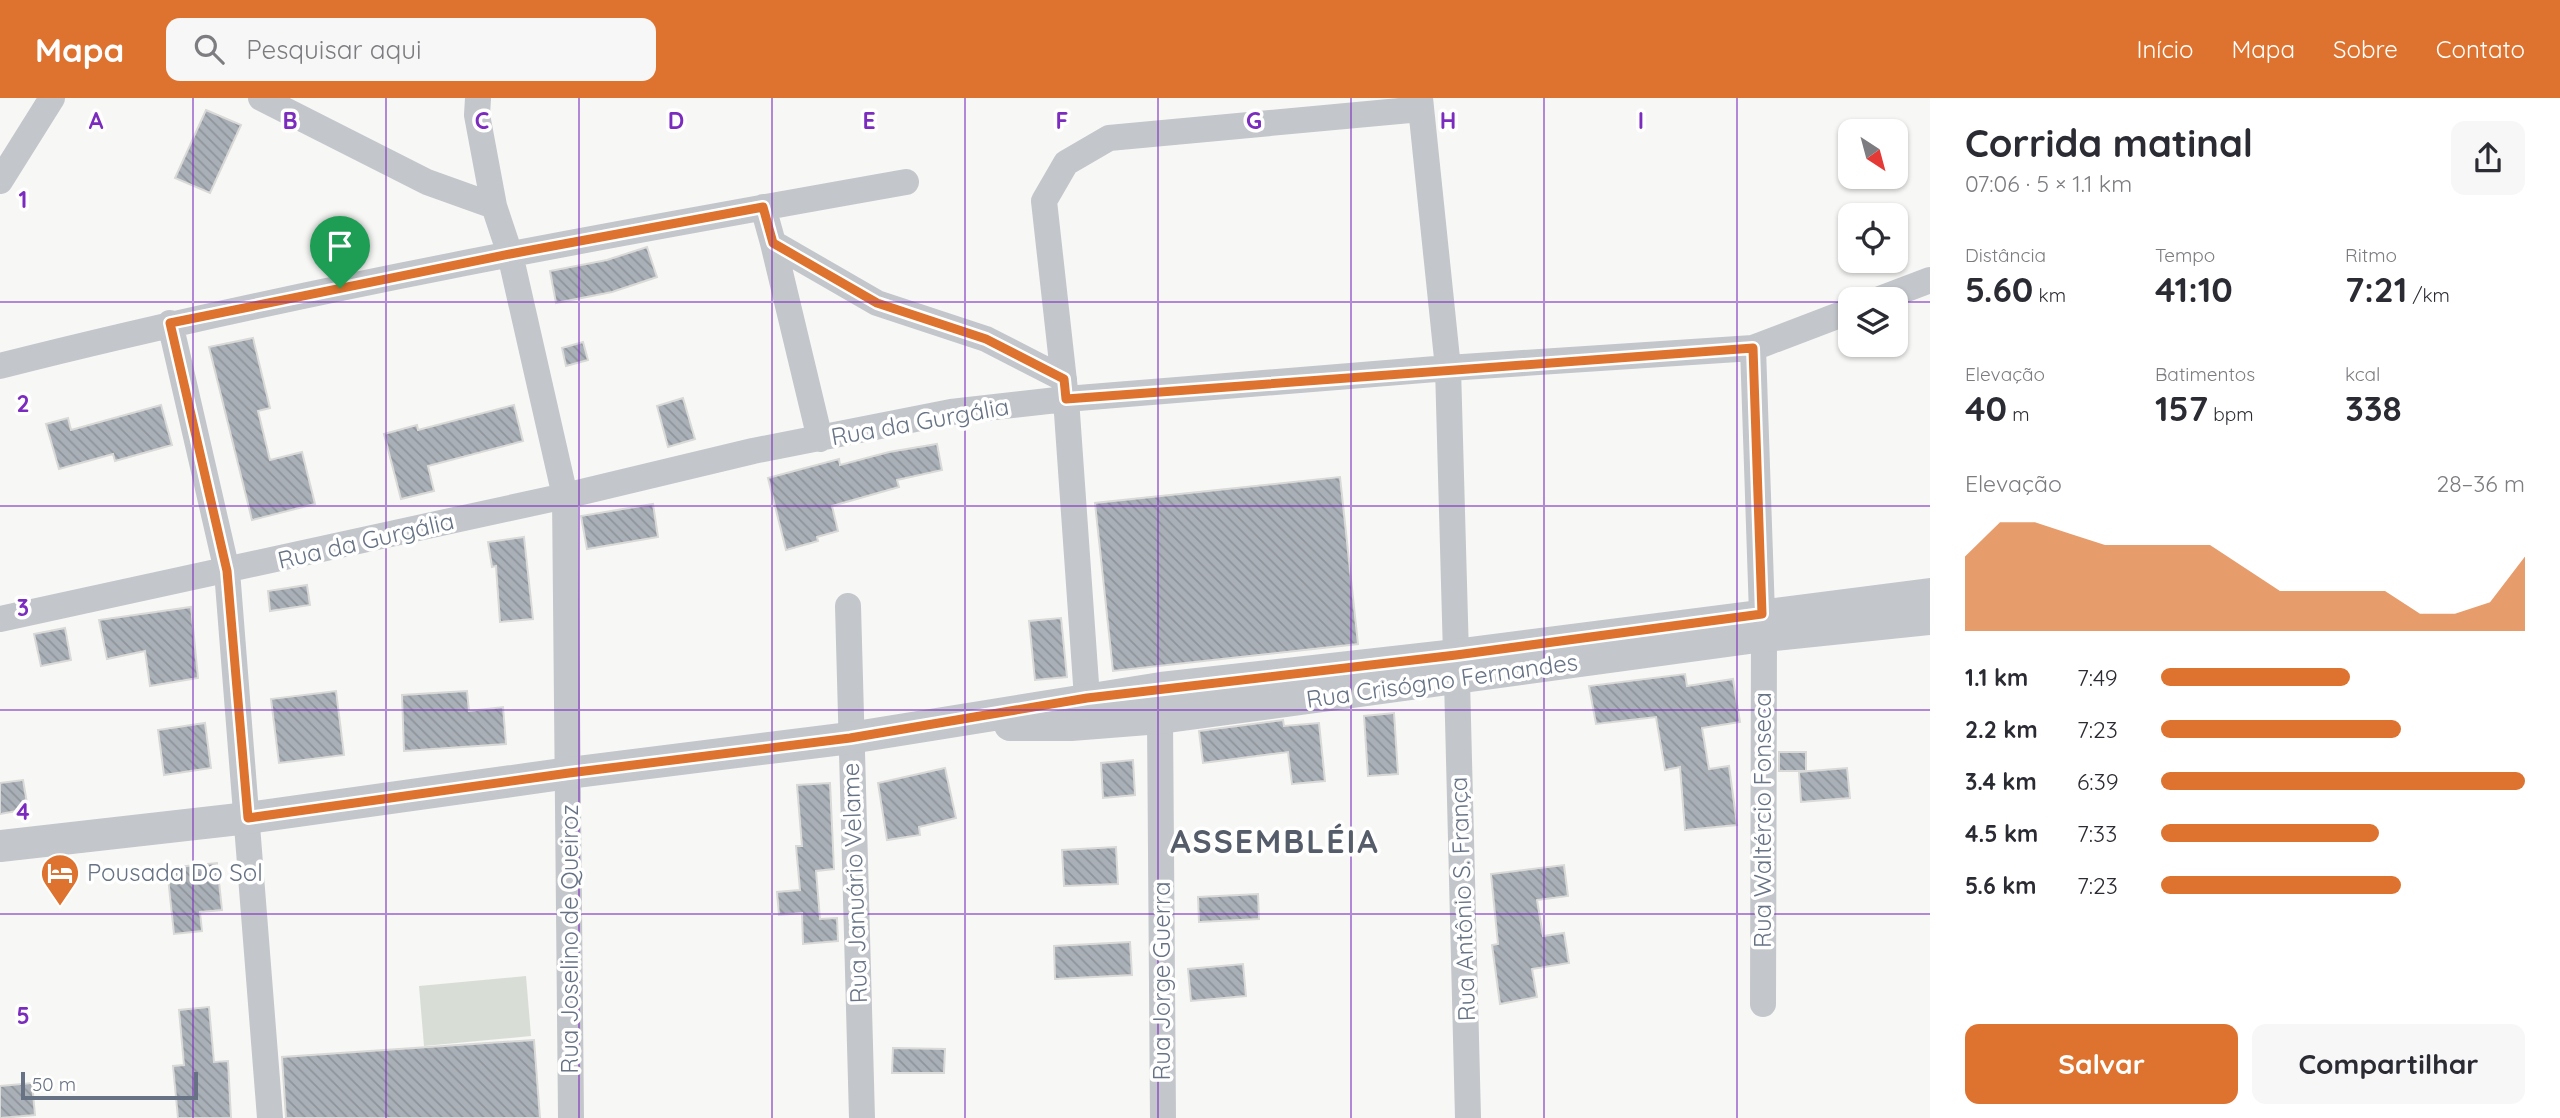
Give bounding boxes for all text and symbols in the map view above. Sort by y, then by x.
search box [166,18,656,81]
text: Mapa [35,29,124,70]
icon: search [190,30,228,68]
text: Pesquisar aqui [246,33,422,66]
text: Início [2136,34,2193,64]
text: Mapa [2231,34,2295,64]
text: Sobre [2333,34,2398,64]
text: Contato [2436,34,2525,64]
text: A [89,106,104,135]
text: B [282,106,298,135]
text: C [475,106,489,135]
text: D [668,106,684,135]
text: E [862,106,876,135]
text: F [1056,106,1068,135]
text: G [1246,106,1262,135]
text: H [1440,106,1456,135]
text: I [1638,106,1644,135]
north arrow [1838,119,1908,189]
map controls [1838,119,1908,357]
text: Corrida matinal [1965,119,2253,167]
button: share [2451,121,2525,195]
text: 07:06 · 5 × 1.1 km [1965,169,2132,198]
text: 1 [19,185,27,214]
button: locate [1838,203,1908,273]
pin [310,216,370,288]
icon: arrive [321,227,359,265]
text: Distância [1965,243,2046,267]
text: Tempo [2155,243,2215,267]
text: Ritmo [2345,243,2397,267]
text: 5.60 [1965,267,2033,311]
text: 41:10 [2155,267,2233,311]
text: 7:21 [2345,267,2407,311]
text: km [2033,283,2066,307]
text: /km [2407,283,2450,307]
button: layers [1838,287,1908,357]
text: Elevação [1965,362,2045,386]
text: Batimentos [2155,362,2255,386]
text: kcal [2345,362,2380,386]
text: 40 [1965,386,2007,430]
text: 157 [2155,386,2208,430]
text: 338 [2345,386,2402,430]
text: 2 [16,389,30,418]
street label: Rua da Gurgália [829,391,1011,451]
text: m [2007,402,2030,426]
text: bpm [2208,402,2254,426]
text: Elevação [1965,469,2062,498]
text: 28–36 m [2436,469,2525,498]
street label: Rua da Gurgália [275,505,457,575]
text: 3 [17,593,29,622]
street label: Rua Crisógno Fernandes [1304,646,1580,714]
text: 1.1 km [1965,663,2028,692]
text: 7:49 [2077,663,2118,692]
street label: Rua Waltércio Fonseca [1747,692,1777,948]
text: 2.2 km [1965,715,2038,744]
text: 7:23 [2077,715,2118,744]
street label: Rua Januário Velame [835,762,873,1004]
text: 3.4 km [1965,767,2037,796]
text: 6:39 [2077,767,2119,796]
street label: Rua Antônio S. França [1443,776,1481,1022]
text: 4 [16,797,30,826]
street label: Rua Joselino de Queiroz [554,804,584,1074]
text: 4.5 km [1965,819,2038,848]
text: 7:33 [2077,819,2117,848]
district label: ASSEMBLÉIA [1170,821,1380,861]
hotel icon: Pousada Do Sol [39,852,81,907]
place label: Pousada Do Sol [87,857,263,887]
text: 5.6 km [1965,871,2037,900]
text: 7:23 [2077,871,2118,900]
street label: Rua Jorge Guerra [1146,882,1176,1080]
text: 5 [16,1001,30,1030]
button: Salvar [1965,1024,2238,1104]
button: Compartilhar [2252,1024,2525,1104]
scale bar [21,1069,198,1101]
text: 50 m [32,1072,76,1096]

